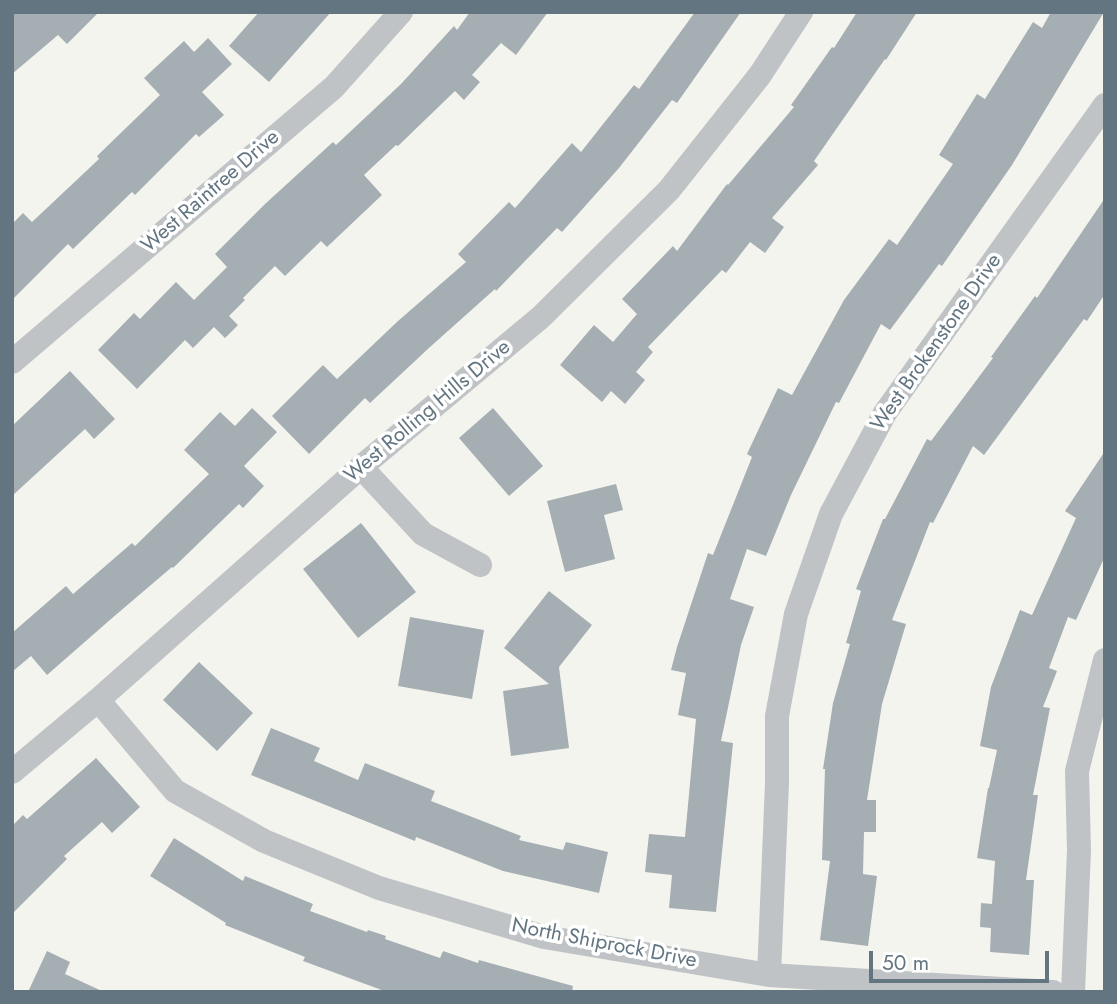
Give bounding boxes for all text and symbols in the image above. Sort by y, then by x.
street label: West Raintree Drive [137,125,285,259]
street label: West Brokenstone Drive [866,250,1008,436]
street label: West Rolling Hills Drive [340,335,516,489]
street label: North Shiprock Drive [509,914,699,974]
scale bar [872,937,1052,981]
text: 50 m [882,948,929,978]

